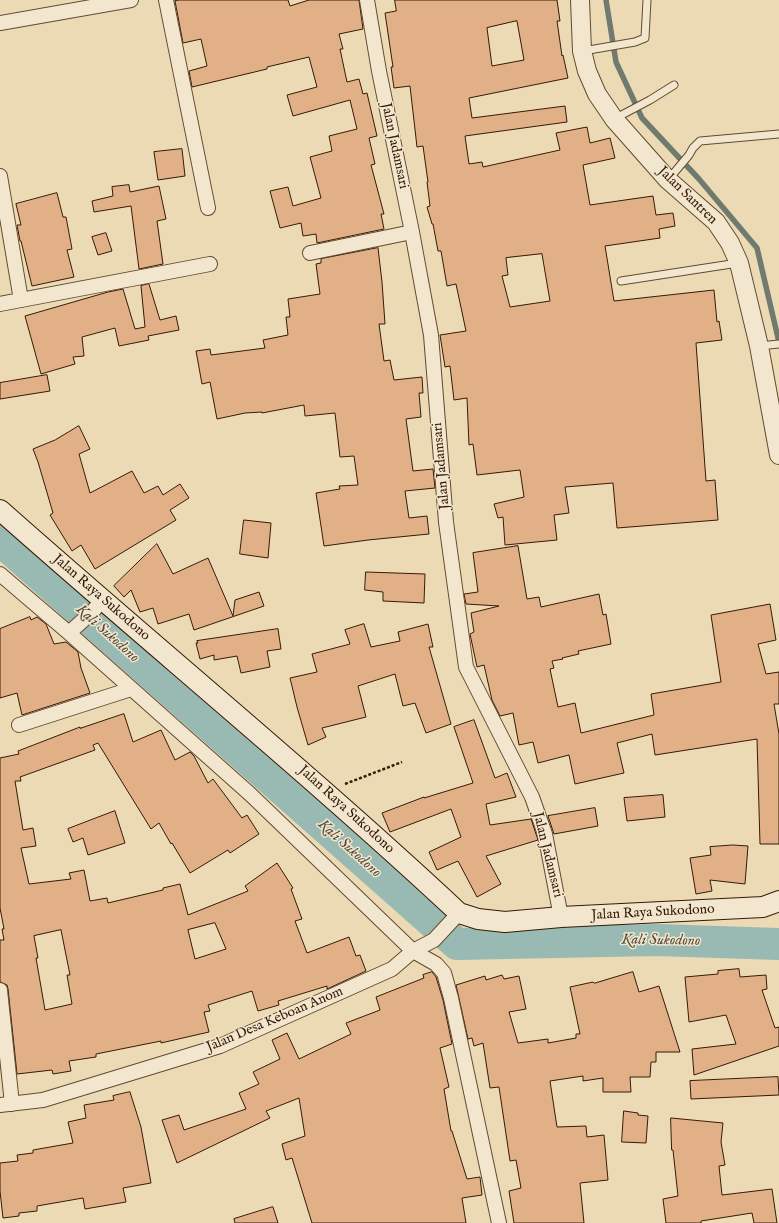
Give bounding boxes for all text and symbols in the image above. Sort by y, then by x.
street label: Jalan Jadamsari [377,102,411,190]
street label: Jalan Santren [654,163,720,229]
street label: Jalan Jadamsari [430,422,454,510]
street label: Jalan Raya Sukodono [49,551,153,645]
water label: Kali Sukodono [72,601,142,667]
street label: Jalan Raya Sukodono [294,762,398,858]
street label: Jalan Jadamsari [528,811,566,899]
water label: Kali Sukodono [314,816,384,882]
street label: Jalan Raya Sukodono [591,901,715,925]
water label: Kali Sukodono [622,931,700,951]
street label: Jalan Desa Keboan Anom [204,984,346,1056]

